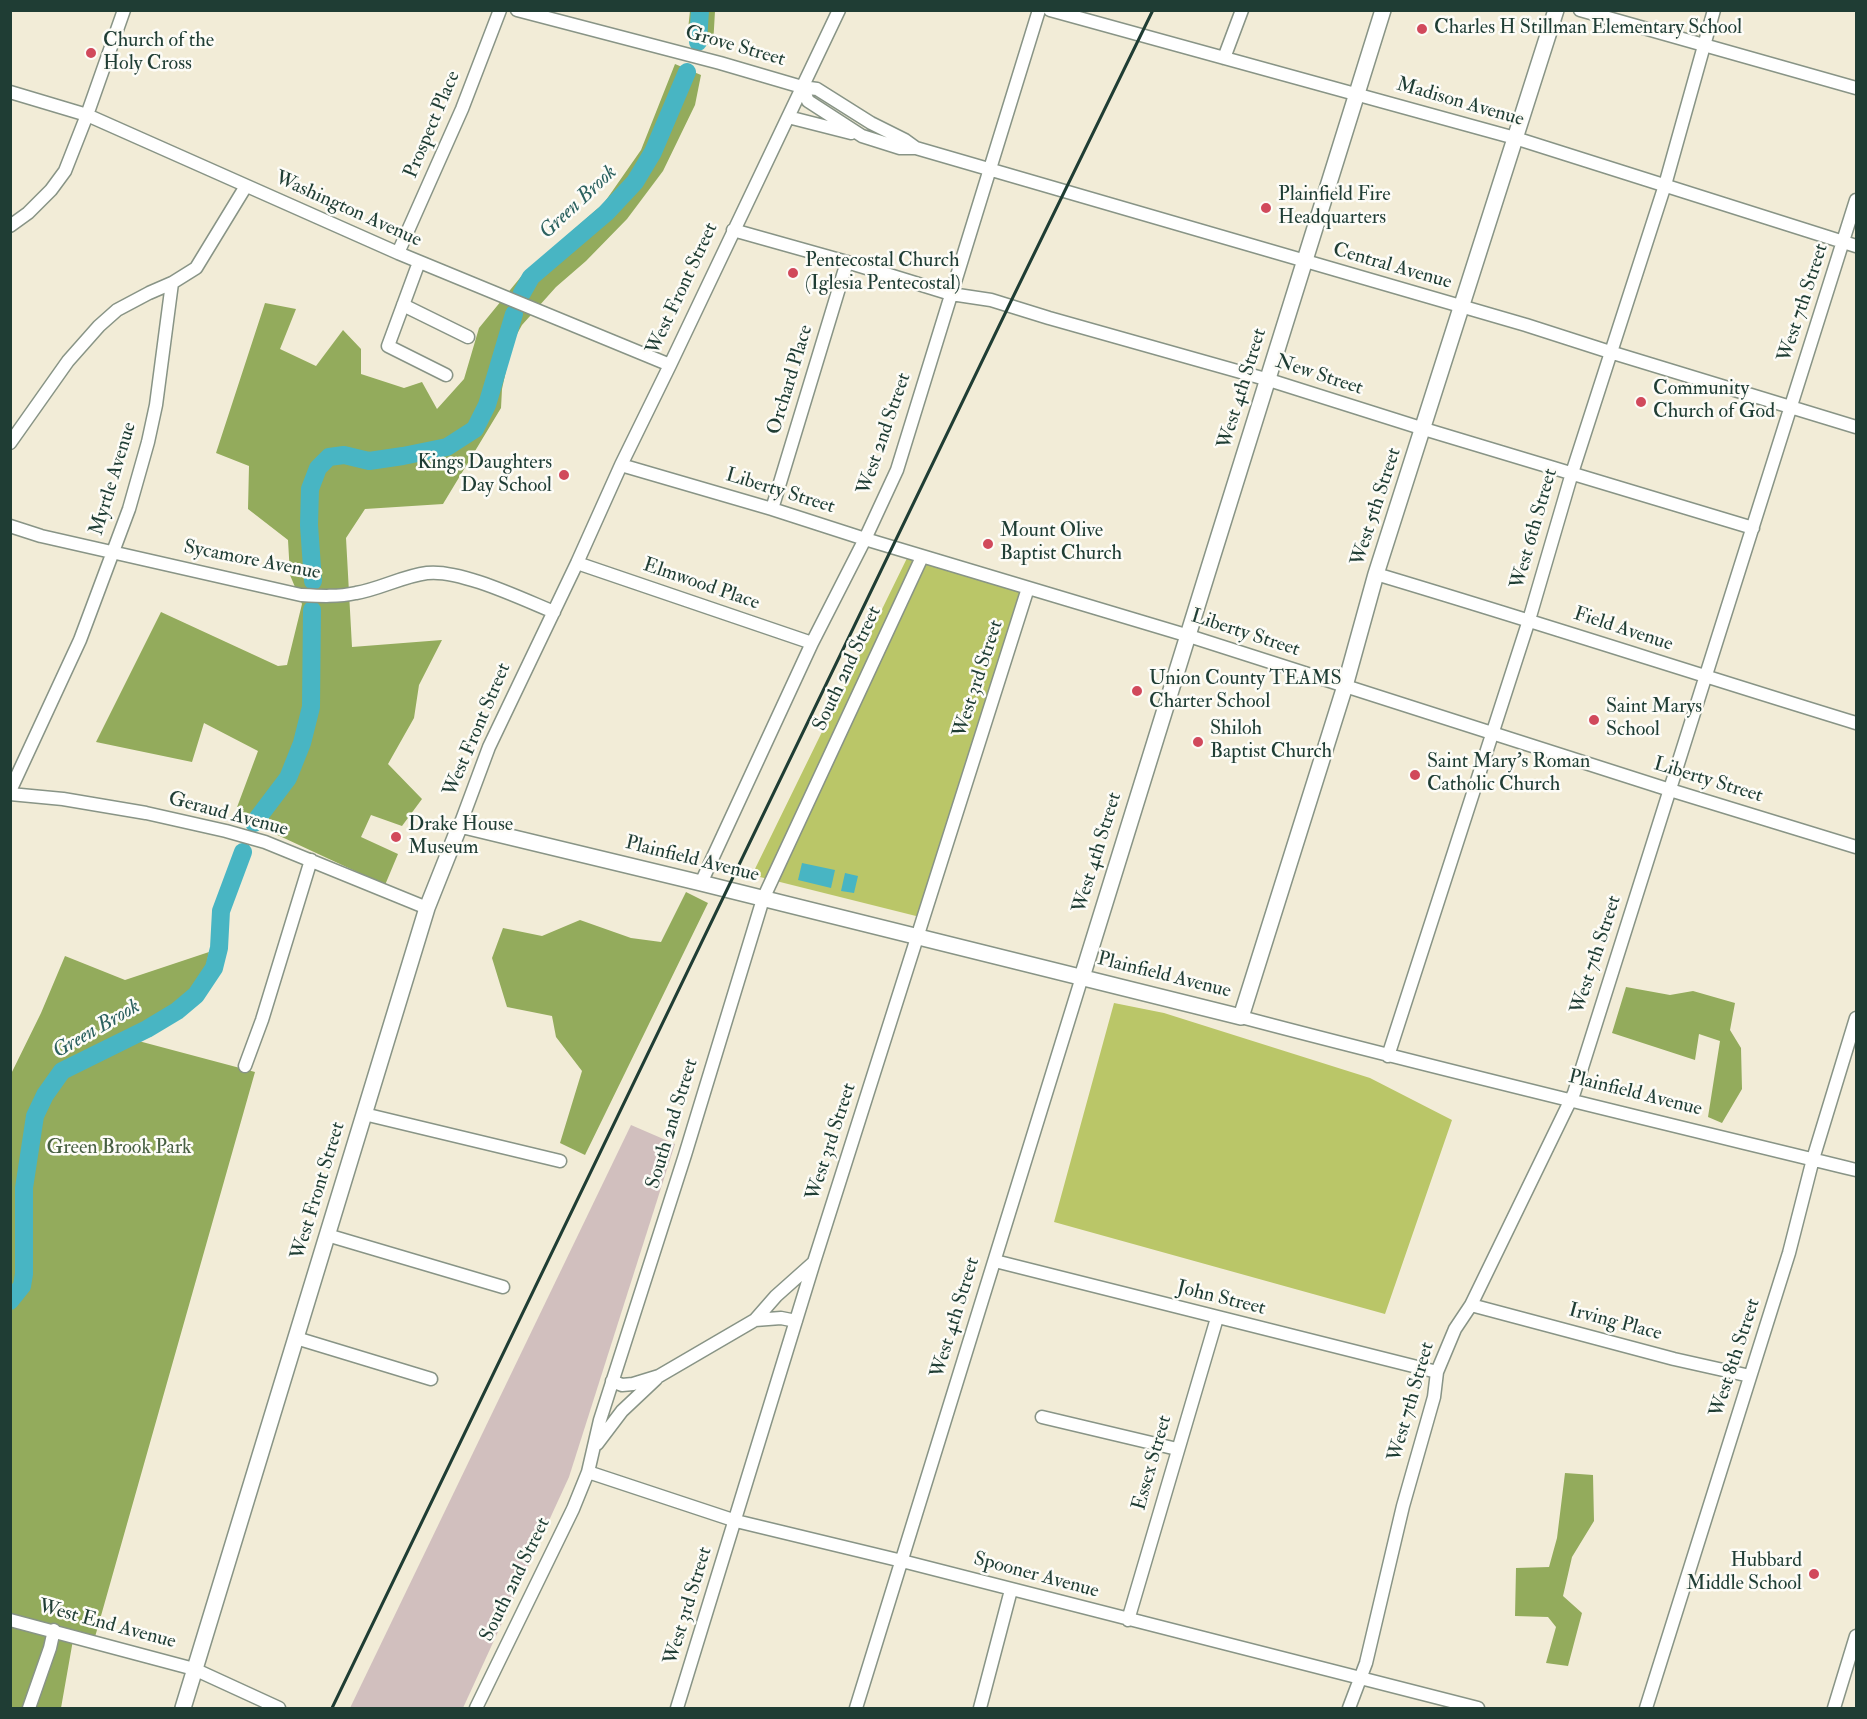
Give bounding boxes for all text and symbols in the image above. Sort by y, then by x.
place label: Charles H Stillman Elementary School [1434,17,1742,41]
street label: Grove Street [682,21,788,73]
marker: Charles H Stillman Elementary School [1415,22,1429,36]
place label: Church of the Holy Cross [103,30,214,77]
marker: Church of the Holy Cross [84,46,98,60]
street label: Prospect Place [400,68,466,182]
street label: Madison Avenue [1393,73,1527,133]
water label: Green Brook [535,161,623,245]
street label: Washington Avenue [271,167,425,253]
place label: Plainfield Fire Headquarters [1278,184,1391,231]
marker: Plainfield Fire Headquarters [1259,201,1273,215]
street label: West Front Street [642,219,724,359]
street label: Central Avenue [1330,239,1454,295]
street label: West 7th Street [1774,241,1834,365]
place label: Pentecostal Church (Iglesia Pentecostal) [805,250,961,297]
marker: Pentecostal Church (Iglesia Pentecostal) [786,266,800,280]
street label: Orchard Place [763,322,819,438]
street label: West 4th Street [1213,326,1273,452]
street label: New Street [1272,351,1366,401]
street label: West 2nd Street [853,370,917,498]
place label: Community Church of God [1653,378,1775,425]
marker: Community Church of God [1634,395,1648,409]
street label: Myrtle Avenue [85,419,143,539]
street label: West 5th Street [1347,445,1407,569]
place label: Kings Daughters Day School [417,452,552,499]
street label: Liberty Street [722,464,838,520]
street label: West 6th Street [1506,466,1564,592]
marker: Kings Daughters Day School [557,468,571,482]
place label: Mount Olive Baptist Church [1000,520,1122,567]
street label: Sycamore Avenue [182,536,322,586]
marker: Mount Olive Baptist Church [981,537,995,551]
street label: Elmwood Place [640,554,762,616]
street label: South 2nd Street [809,603,887,735]
street label: Field Avenue [1570,603,1676,657]
street label: Liberty Street [1188,605,1302,663]
street label: West 3rd Street [949,617,1009,741]
street label: West Front Street [439,660,517,800]
place label: Union County TEAMS Charter School [1149,668,1342,715]
marker: Union County TEAMS Charter School [1130,684,1144,698]
place label: Saint Marys School [1606,696,1702,743]
marker: Saint Marys School [1587,713,1601,727]
place label: Shiloh Baptist Church [1210,718,1332,765]
marker: Shiloh Baptist Church [1191,735,1205,749]
place label: Saint Mary's Roman Catholic Church [1427,751,1590,798]
street label: Liberty Street [1650,753,1766,809]
marker: Saint Mary's Roman Catholic Church [1408,768,1422,782]
street label: Geraud Avenue [165,787,291,843]
street label: West 4th Street [1068,790,1128,916]
place label: Drake House Museum [408,814,513,861]
marker: Drake House Museum [389,830,403,844]
street label: Plainfield Avenue [623,832,761,888]
street label: West 7th Street [1567,893,1627,1017]
street label: Plainfield Avenue [1095,948,1233,1004]
water label: Green Brook [49,995,145,1065]
street label: South 2nd Street [642,1056,704,1192]
street label: Plainfield Avenue [1566,1066,1704,1122]
street label: West 3rd Street [802,1080,862,1204]
street label: West Front Street [287,1119,351,1263]
park label: Green Brook Park [46,1137,192,1161]
street label: West 4th Street [926,1255,986,1381]
street label: John Street [1174,1276,1268,1322]
street label: West 8th Street [1706,1296,1766,1420]
street label: Irving Place [1566,1299,1664,1347]
street label: West 7th Street [1384,1340,1440,1464]
street label: Essex Street [1128,1413,1178,1513]
street label: South 2nd Street [476,1514,556,1646]
street label: West 3rd Street [660,1544,718,1668]
street label: Spooner Avenue [971,1548,1101,1604]
place label: Hubbard Middle School [1686,1550,1802,1597]
marker: Hubbard Middle School [1807,1567,1821,1581]
street label: West End Avenue [36,1595,178,1655]

